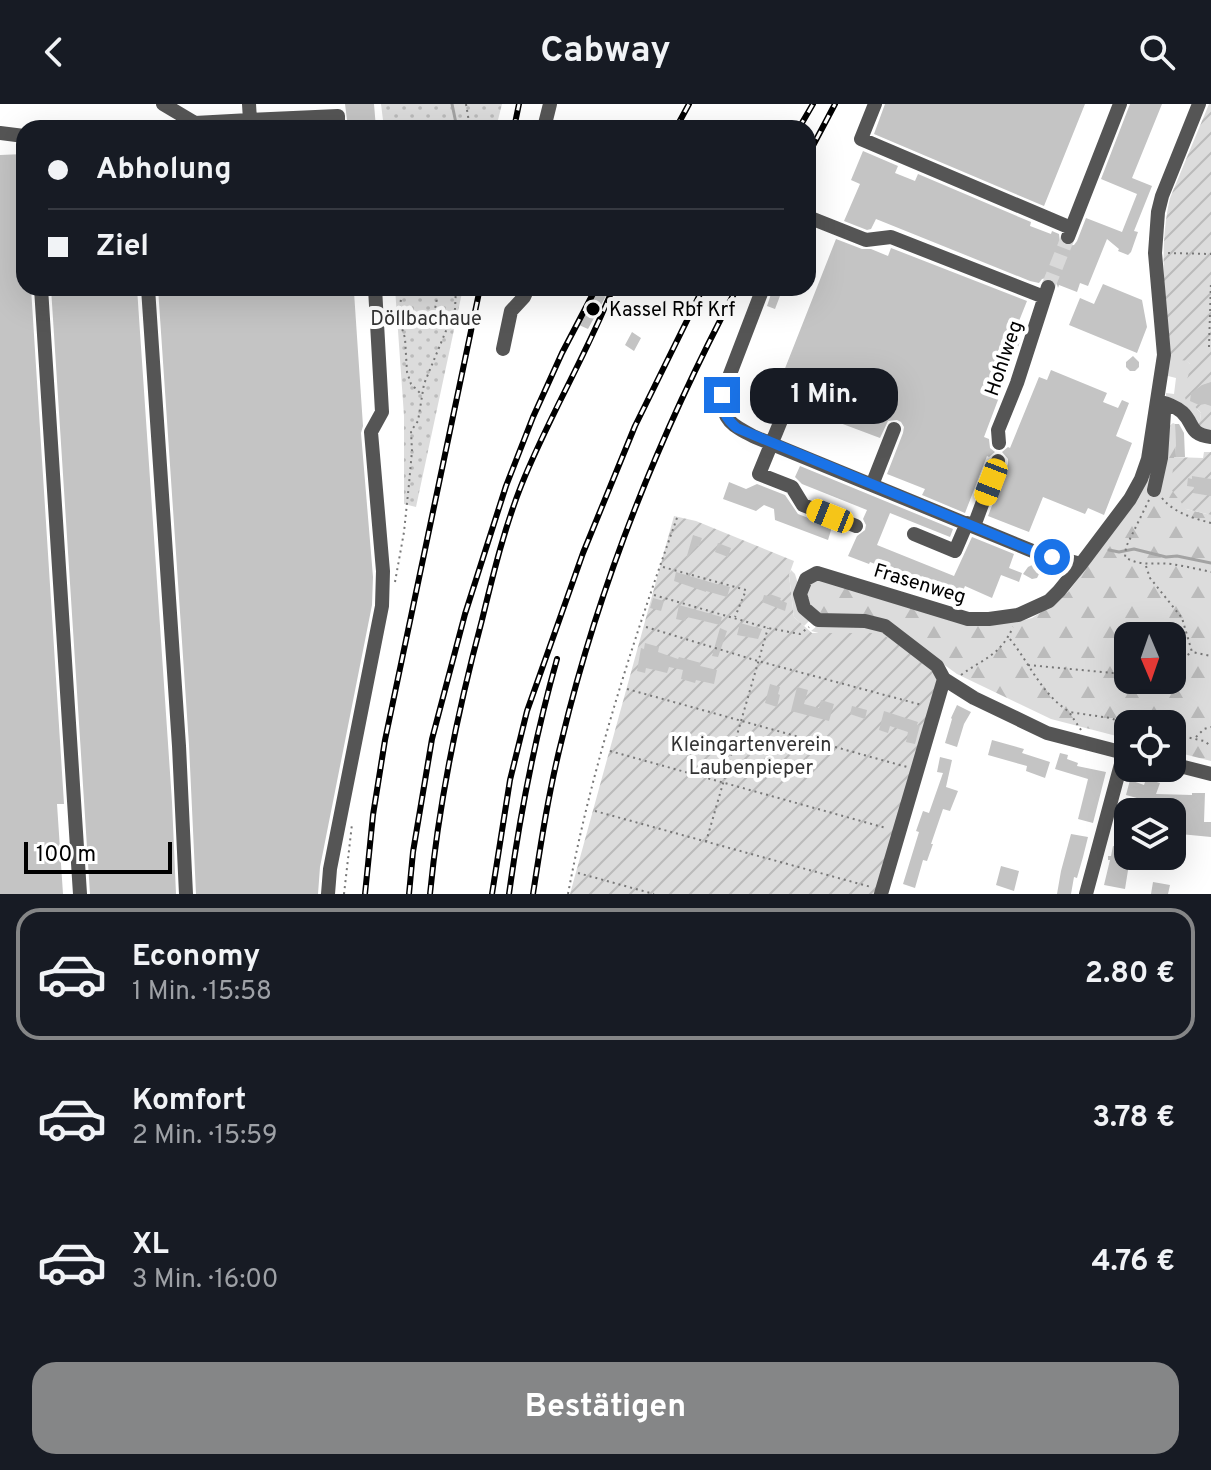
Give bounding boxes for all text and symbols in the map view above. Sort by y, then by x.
text: Cabway [540,29,671,75]
icon: back [32,30,76,74]
icon: search [1135,30,1179,74]
text: Abholung [96,152,231,189]
text: Ziel [96,229,149,266]
place label: Kassel Rbf Krf [609,298,736,324]
marker: Kassel Rbf Krf [584,300,602,318]
park label: Döllbachaue [370,307,482,333]
street label: Hohlweg [980,317,1030,400]
callout: 1 Min. [750,367,898,423]
route end [704,377,740,413]
text: 1 Min. [790,379,858,412]
car [971,455,1011,509]
car [803,496,857,536]
route start [1034,539,1070,575]
street label: Frasenweg [870,559,969,611]
north arrow [1114,622,1186,694]
map controls [1114,622,1186,870]
button: locate [1114,710,1186,782]
park label: Kleingartenverein Laubenpieper [670,733,832,782]
button: layers [1114,798,1186,870]
scale bar [24,838,172,874]
text: 100 m [36,842,96,869]
icon: car [36,938,108,1010]
text: Economy [132,939,260,976]
text: 2.80 € [1085,956,1175,993]
text: 1 Min. · 15:58 [132,976,272,1009]
icon: car [36,1082,108,1154]
text: Komfort [132,1083,246,1120]
text: 3.78 € [1092,1100,1175,1137]
text: 2 Min. · 15:59 [132,1120,278,1153]
icon: car [36,1226,108,1298]
text: XL [132,1227,169,1264]
text: 4.76 € [1091,1244,1175,1281]
text: 3 Min. · 16:00 [132,1264,278,1297]
button: Bestätigen [32,1362,1179,1454]

